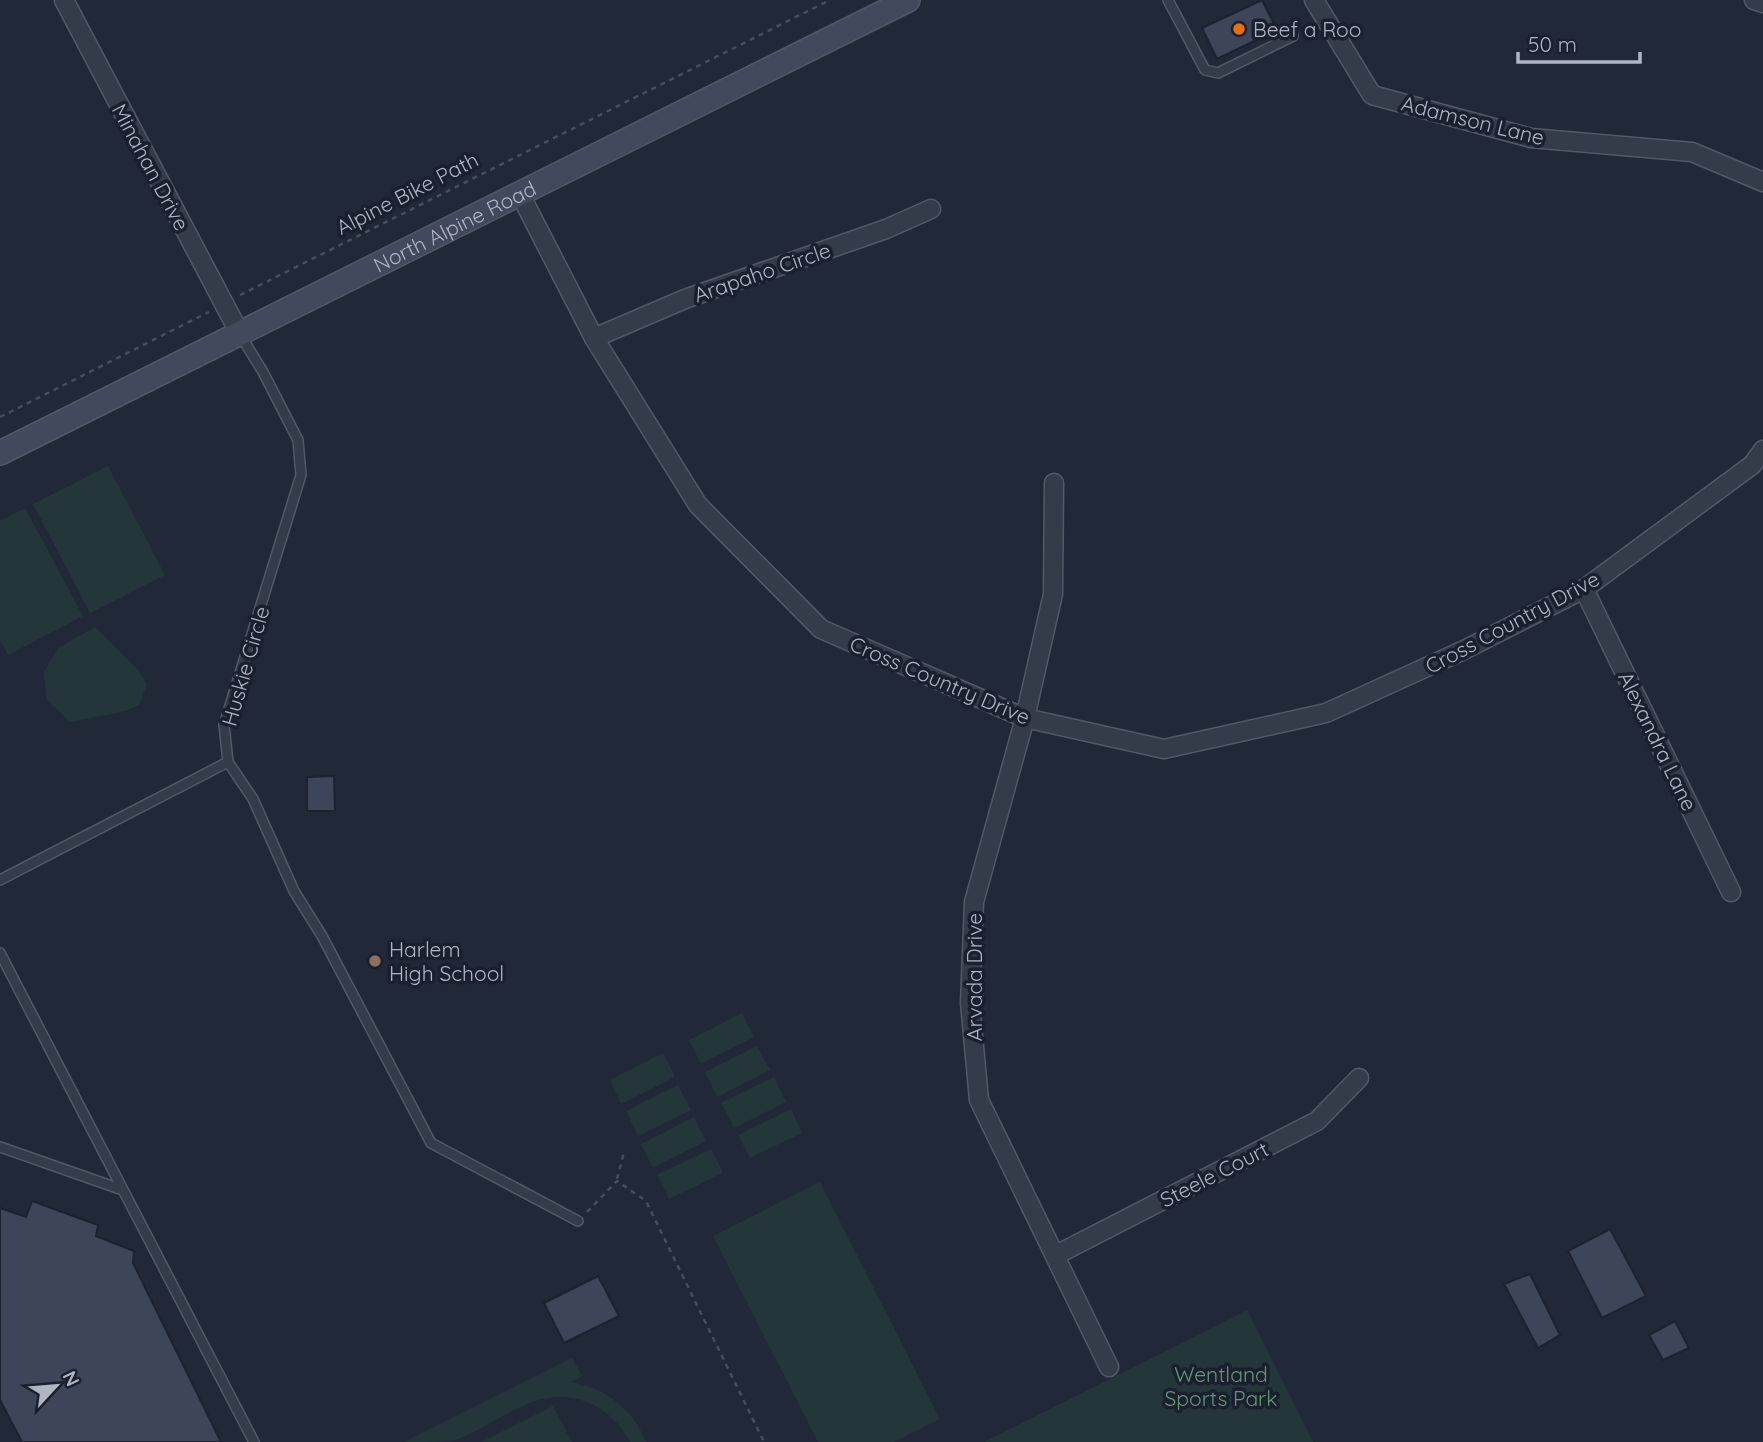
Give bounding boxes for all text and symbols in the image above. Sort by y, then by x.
place label: Beef a Roo [1253,16,1361,42]
marker: Beef a Roo [1231,21,1247,37]
scale bar [1518,21,1640,65]
text: 50 m [1528,31,1577,57]
street label: Adamson Lane [1399,90,1547,150]
street label: Minahan Drive [107,99,195,235]
street label: Alpine Bike Path [332,146,482,240]
street label: North Alpine Road [369,175,540,278]
street label: Arapaho Circle [690,236,834,308]
street label: Cross Country Drive [1421,565,1603,679]
street label: Huskie Circle [215,603,275,729]
street label: Cross Country Drive [846,630,1034,730]
street label: Alexandra Lane [1613,667,1703,815]
street label: Arvada Drive [961,913,987,1041]
place label: Harlem High School [389,936,504,986]
marker: Harlem High School [367,953,383,969]
street label: Steele Court [1155,1136,1273,1212]
north arrow [21,1351,91,1421]
park label: Wentland Sports Park [1165,1361,1277,1411]
text: N [57,1367,85,1390]

